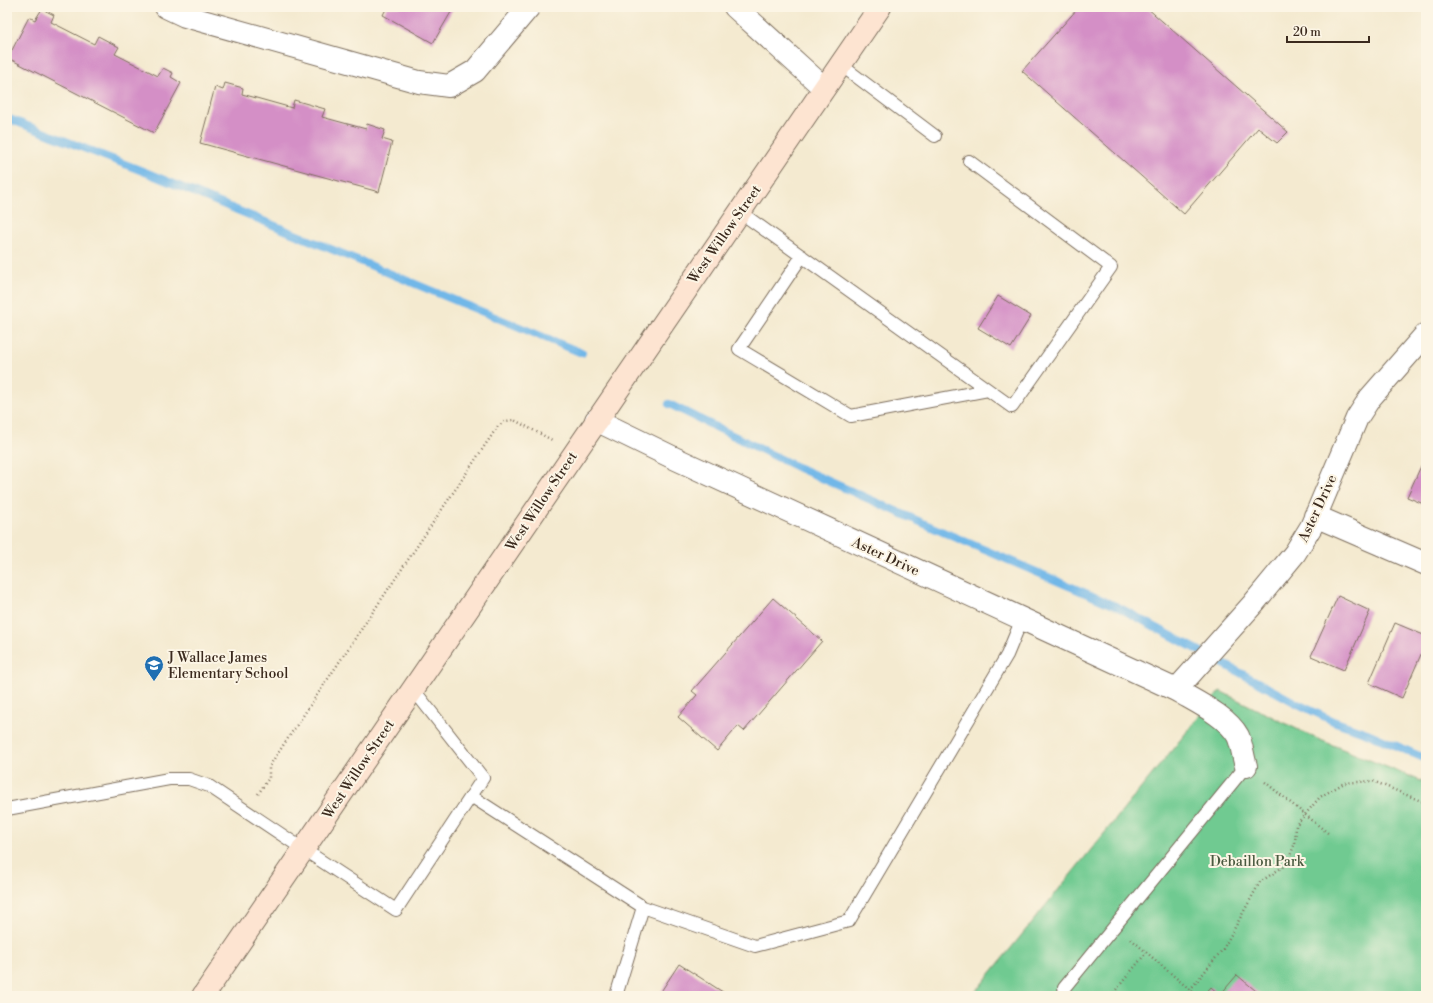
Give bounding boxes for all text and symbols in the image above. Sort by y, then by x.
scale bar [1287,18,1369,44]
text: 20 m [1293,25,1321,40]
street label: West Willow Street [684,182,766,288]
street label: West Willow Street [501,448,582,556]
street label: Aster Drive [1294,472,1341,546]
street label: Aster Drive [848,533,922,580]
place label: J Wallace James Elementary School [167,649,288,683]
school or university icon: J Wallace James Elementary School [143,654,165,682]
street label: West Willow Street [318,716,399,824]
park label: Debaillon Park [1210,853,1305,871]

